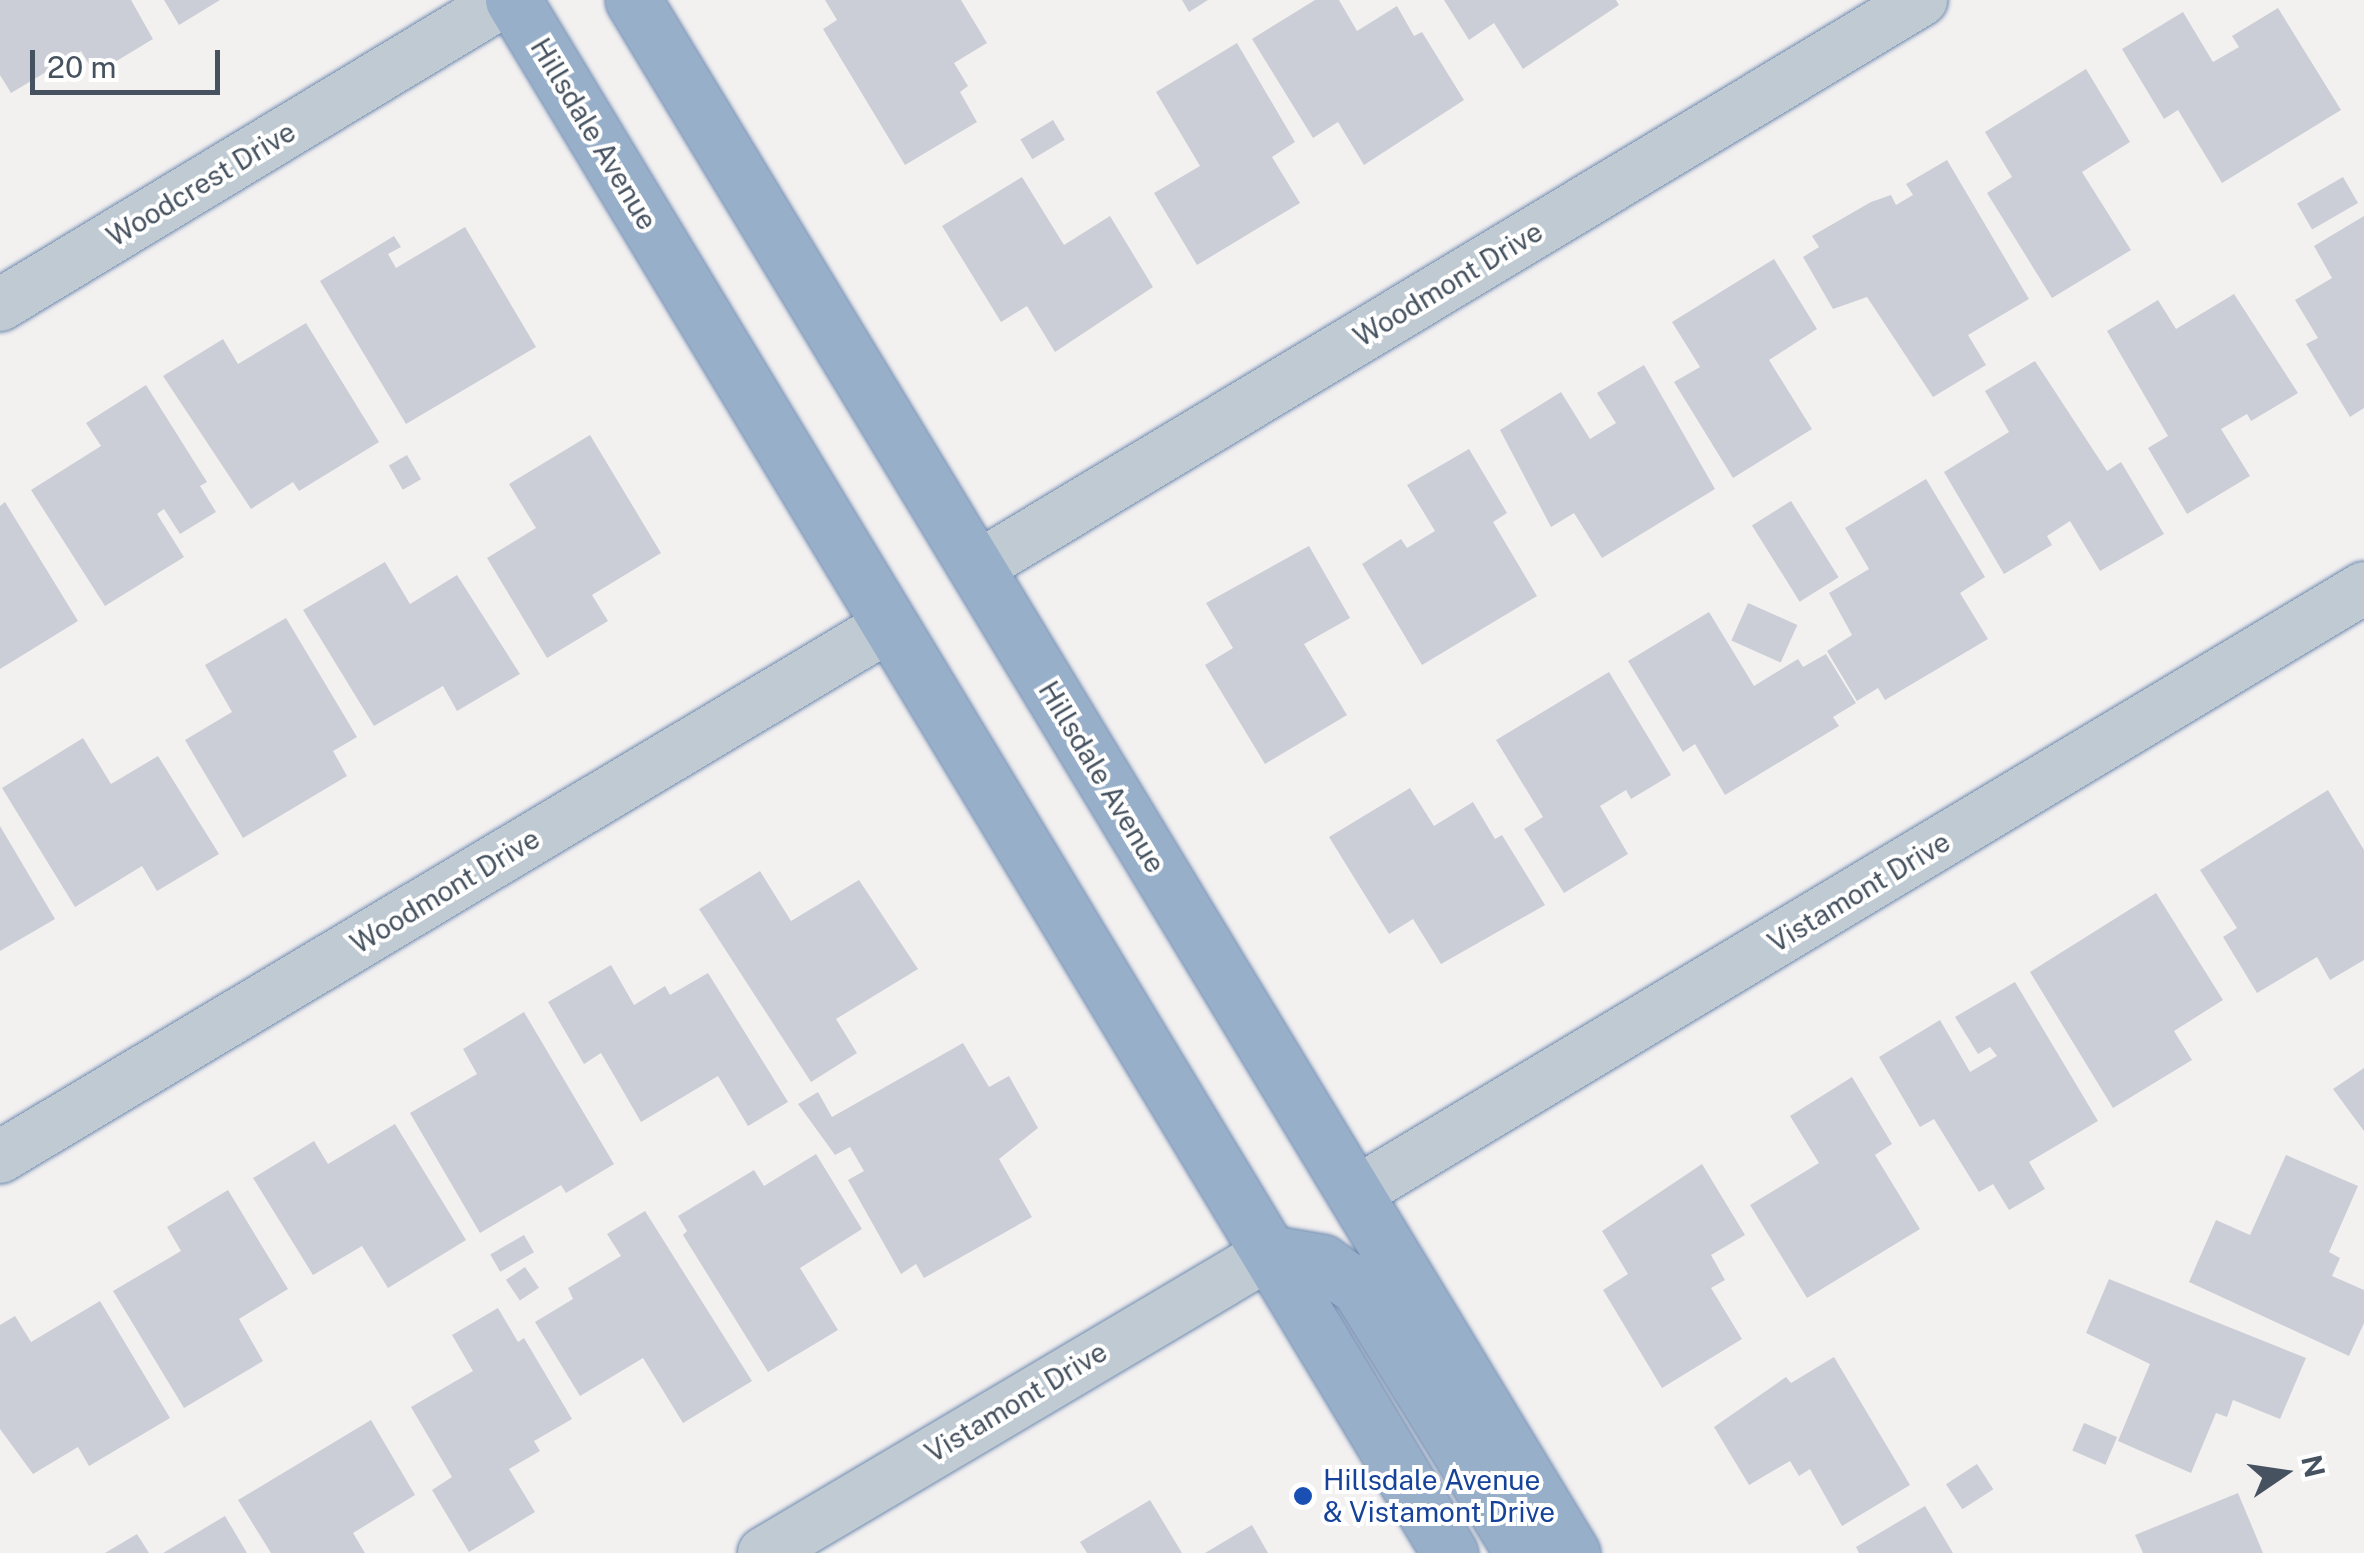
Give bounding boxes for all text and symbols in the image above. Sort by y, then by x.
scale bar [35,30,225,92]
street label: Hillsdale Avenue [524,32,664,236]
text: 20 m [47,49,116,85]
street label: Woodcrest Drive [101,115,301,253]
street label: Woodmont Drive [1348,214,1548,354]
street label: Hillsdale Avenue [1032,675,1172,879]
street label: Woodmont Drive [345,821,545,961]
street label: Vistamont Drive [1762,825,1956,959]
street label: Vistamont Drive [919,1335,1113,1469]
north arrow [2234,1423,2334,1523]
text: N [2295,1452,2332,1481]
place label: Hillsdale Avenue & Vistamont Drive [1323,1463,1556,1529]
marker: Hillsdale Avenue & Vistamont Drive [1292,1485,1314,1507]

